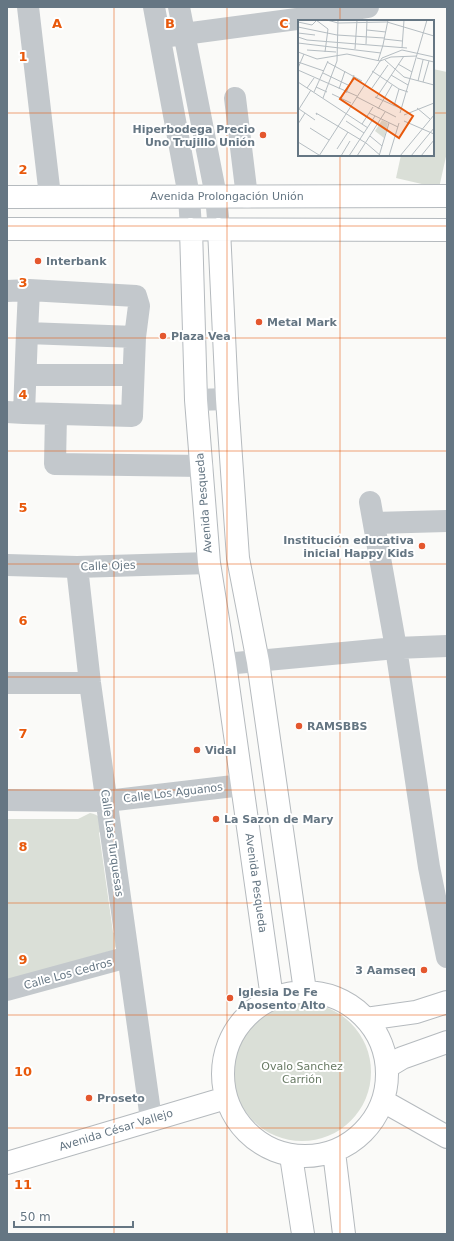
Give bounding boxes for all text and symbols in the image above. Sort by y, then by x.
text: A [52,16,62,31]
text: B [165,16,175,31]
text: C [279,16,289,31]
inset map [298,20,434,156]
text: 1 [18,49,28,64]
place label: Hiperbodega Precio Uno Trujillo Unión [133,123,255,149]
marker: Hiperbodega Precio Uno Trujillo Unión [258,130,268,140]
text: 2 [18,162,28,177]
street label: Avenida Prolongación Unión [150,190,304,203]
place label: Interbank [46,255,107,268]
marker: Interbank [33,256,43,266]
text: 3 [18,275,28,290]
place label: Metal Mark [267,316,337,329]
marker: Metal Mark [254,317,264,327]
place label: Plaza Vea [171,330,231,343]
marker: Plaza Vea [158,331,168,341]
text: 4 [18,387,28,402]
street label: Avenida Pesqueda [193,452,215,554]
text: 5 [18,500,28,515]
place label: Institución educativa inicial Happy Kids [283,534,414,560]
marker: Institución educativa inicial Happy Kids [417,541,427,551]
street label: Calle Ojes [80,559,136,573]
text: 6 [18,613,28,628]
place label: RAMSBBS [307,720,368,733]
marker: RAMSBBS [294,721,304,731]
text: 7 [18,726,28,741]
place label: Vidal [205,744,236,757]
marker: Vidal [192,745,202,755]
street label: Calle Los Aguanos [122,780,224,806]
street label: Calle Las Turquesas [98,789,126,898]
place label: La Sazon de Mary [224,813,333,826]
marker: La Sazon de Mary [211,814,221,824]
street label: Avenida Pesqueda [243,832,269,934]
text: 8 [18,839,28,854]
text: 9 [18,952,28,967]
street label: Calle Los Cedros [22,956,114,992]
place label: 3 Aamseq [355,964,416,977]
marker: 3 Aamseq [419,965,429,975]
place label: Iglesia De Fe Aposento Alto [238,986,326,1012]
marker: Iglesia De Fe Aposento Alto [225,993,235,1003]
park label: Ovalo Sanchez Carrión [261,1060,343,1086]
text: 10 [14,1064,32,1079]
place label: Proseto [97,1092,145,1105]
marker: Proseto [84,1093,94,1103]
street label: Avenida César Vallejo [57,1106,175,1154]
text: 11 [14,1177,32,1192]
scale bar [14,1203,133,1229]
text: 50 m [20,1210,51,1224]

